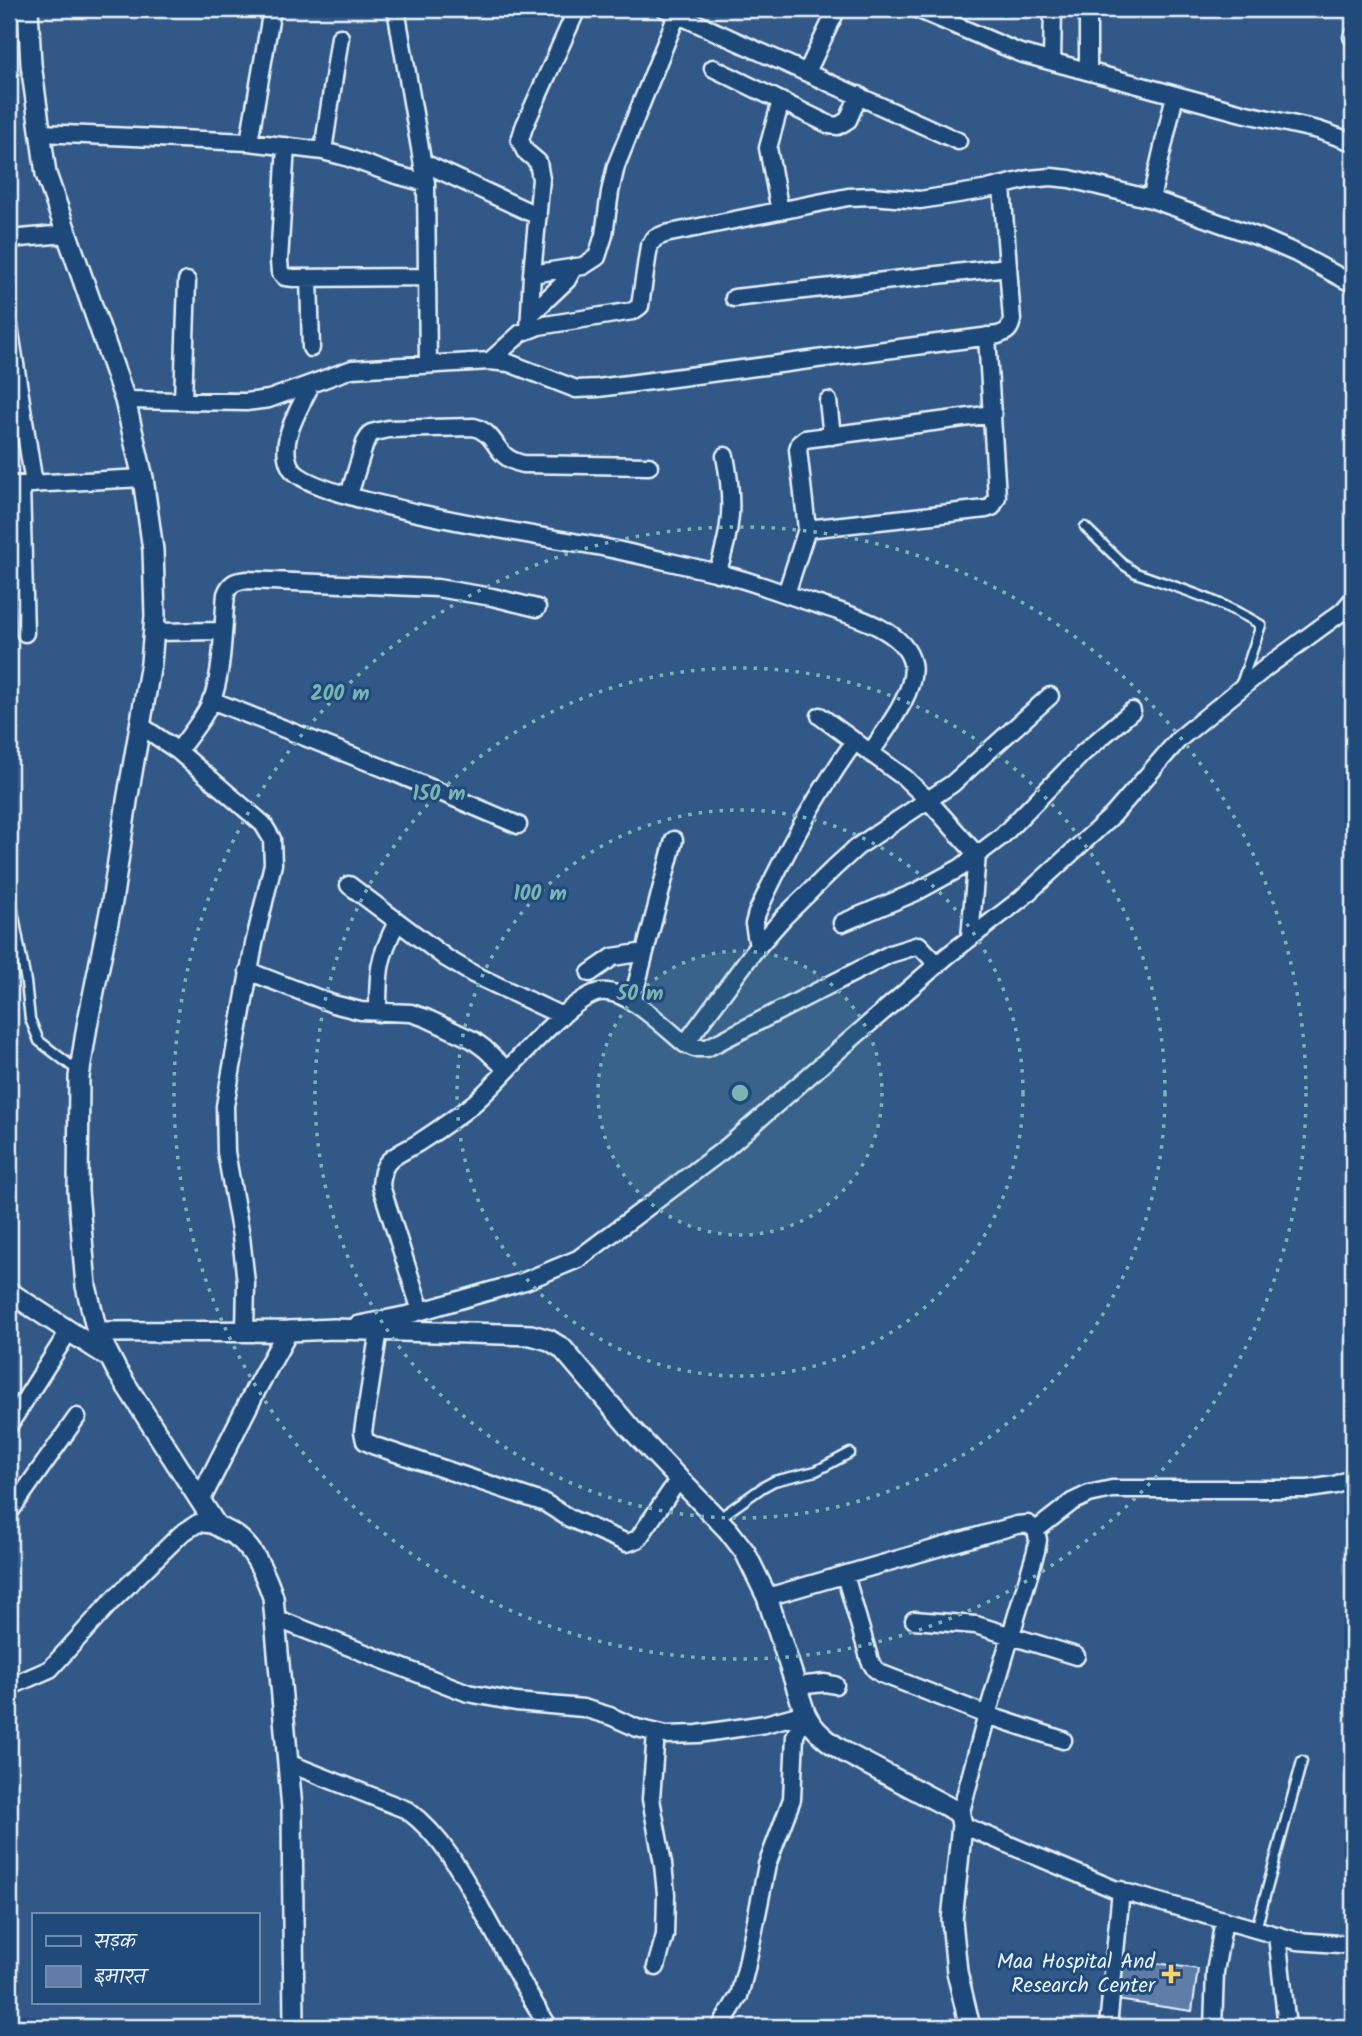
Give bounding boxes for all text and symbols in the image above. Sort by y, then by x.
text: 200 m [310,678,370,711]
text: 150 m [412,778,466,811]
text: 100 m [513,878,567,911]
text: 50 m [616,978,663,1011]
centre of rings [728,1081,752,1105]
legend [32,1913,259,2004]
text: सड़क [94,1926,139,1959]
place label: Maa Hospital And Research Center [997,1946,1156,2003]
text: इमारत [94,1961,149,1994]
marker: Maa Hospital And Research Center [1161,1964,1181,1984]

